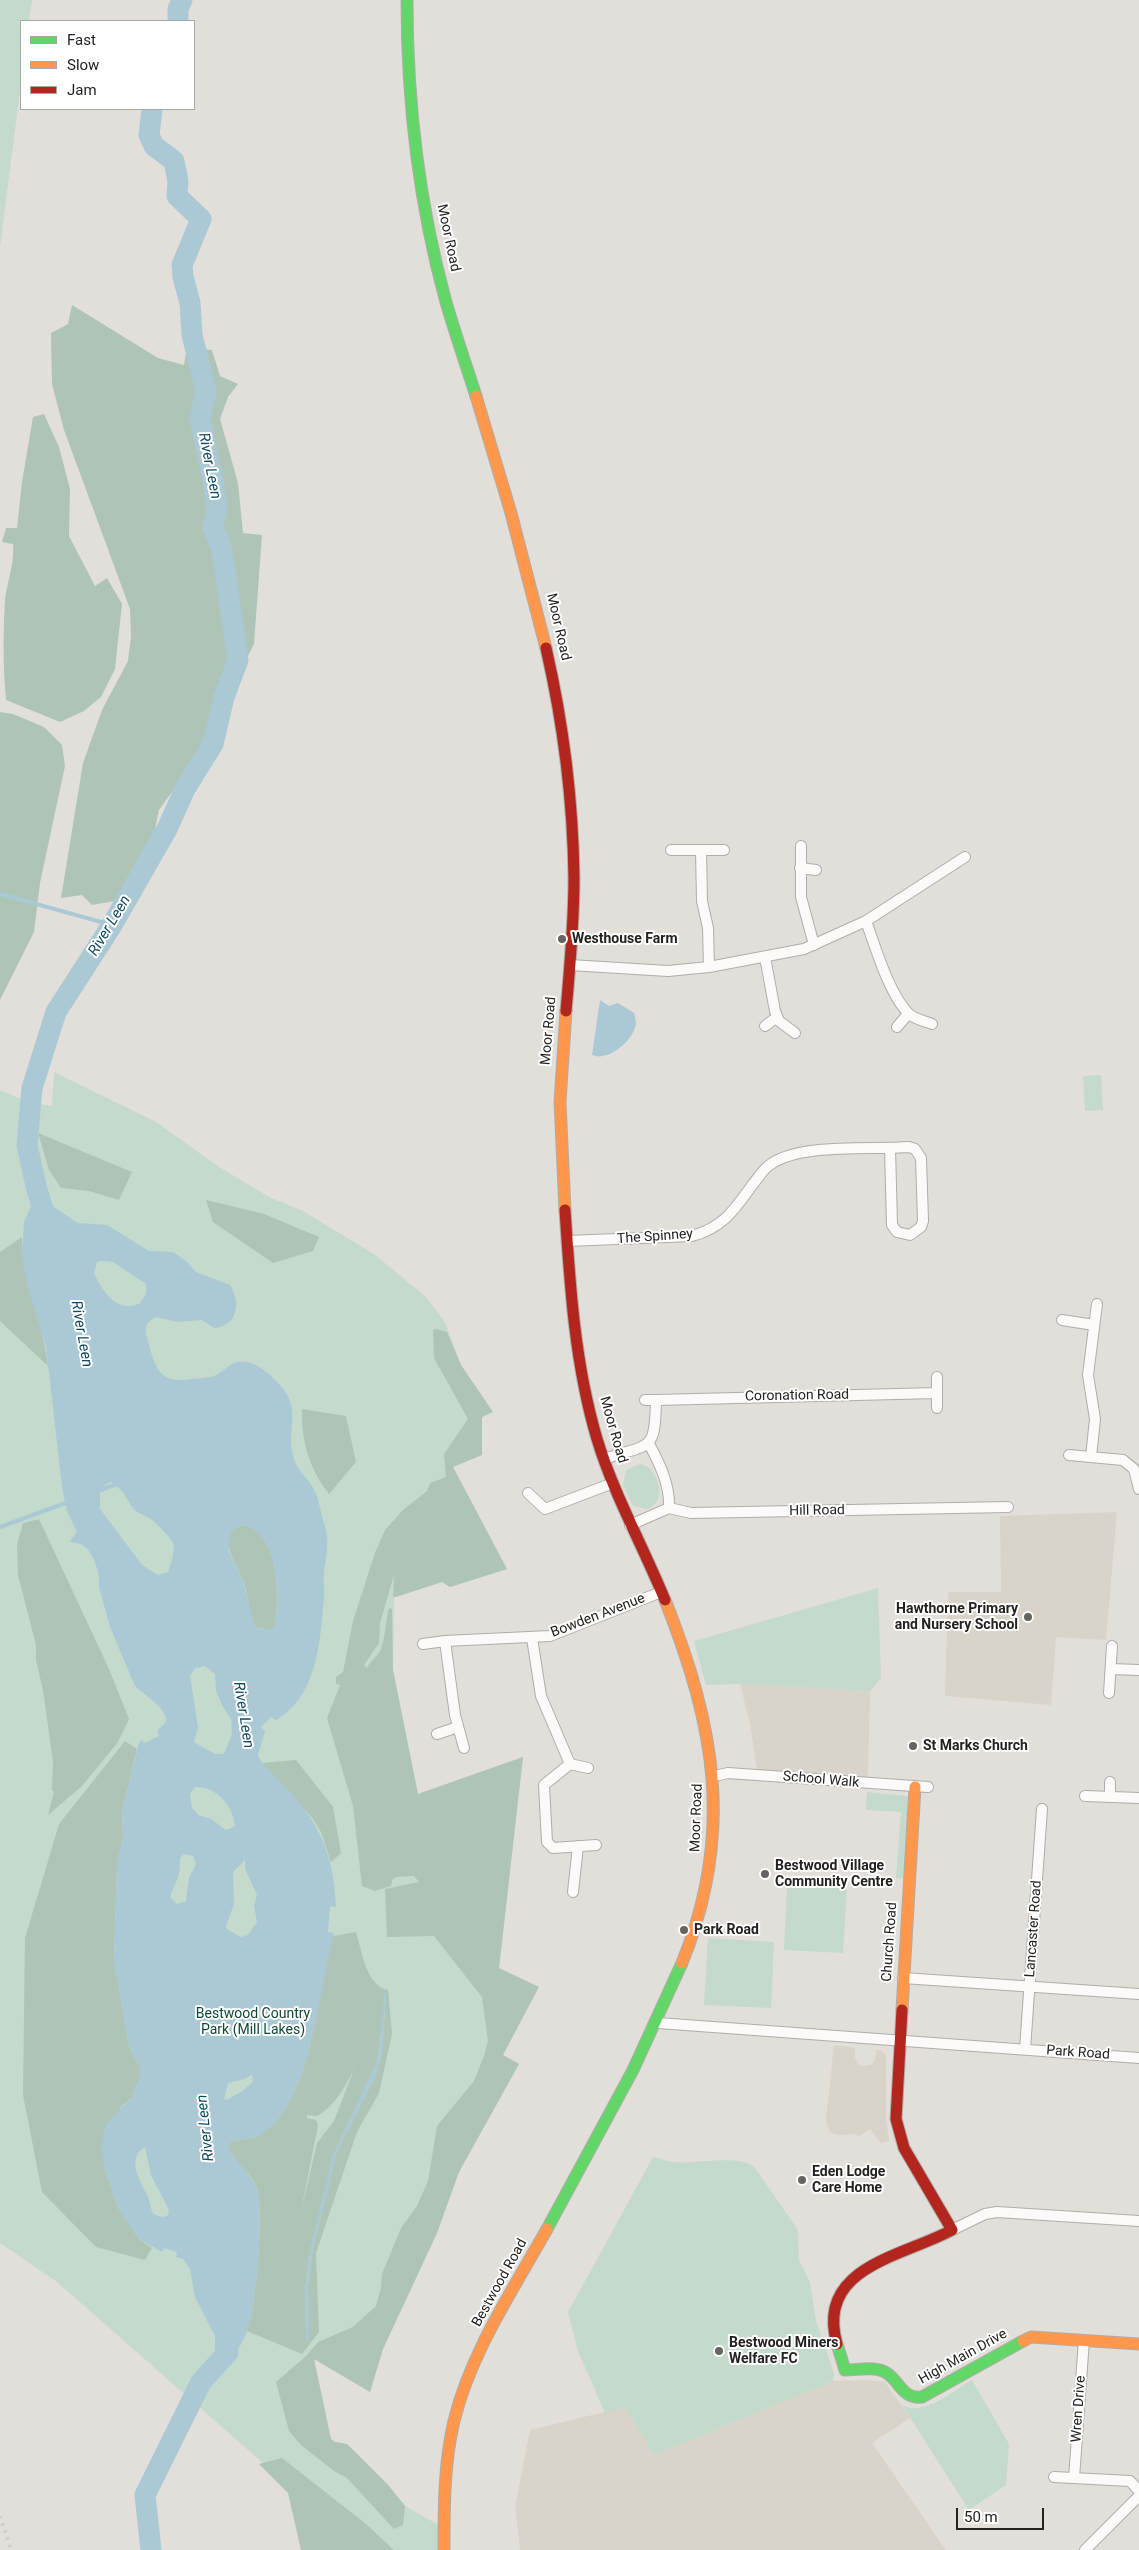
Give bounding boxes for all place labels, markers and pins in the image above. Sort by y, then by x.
place label: Westhouse Farm [572,931,678,947]
marker: Westhouse Farm [556,933,568,945]
place label: Hawthorne Primary and Nursery School [895,1601,1018,1634]
marker: Hawthorne Primary and Nursery School [1022,1611,1034,1623]
place label: St Marks Church [923,1738,1028,1754]
marker: St Marks Church [907,1740,919,1752]
place label: Bestwood Village Community Centre [775,1858,893,1890]
marker: Bestwood Village Community Centre [759,1868,771,1880]
place label: Park Road [694,1922,759,1938]
marker: Park Road [678,1924,690,1936]
place label: Eden Lodge Care Home [812,2164,885,2196]
marker: Eden Lodge Care Home [796,2174,808,2186]
place label: Bestwood Miners Welfare FC [729,2335,839,2368]
marker: Bestwood Miners Welfare FC [713,2345,725,2357]

